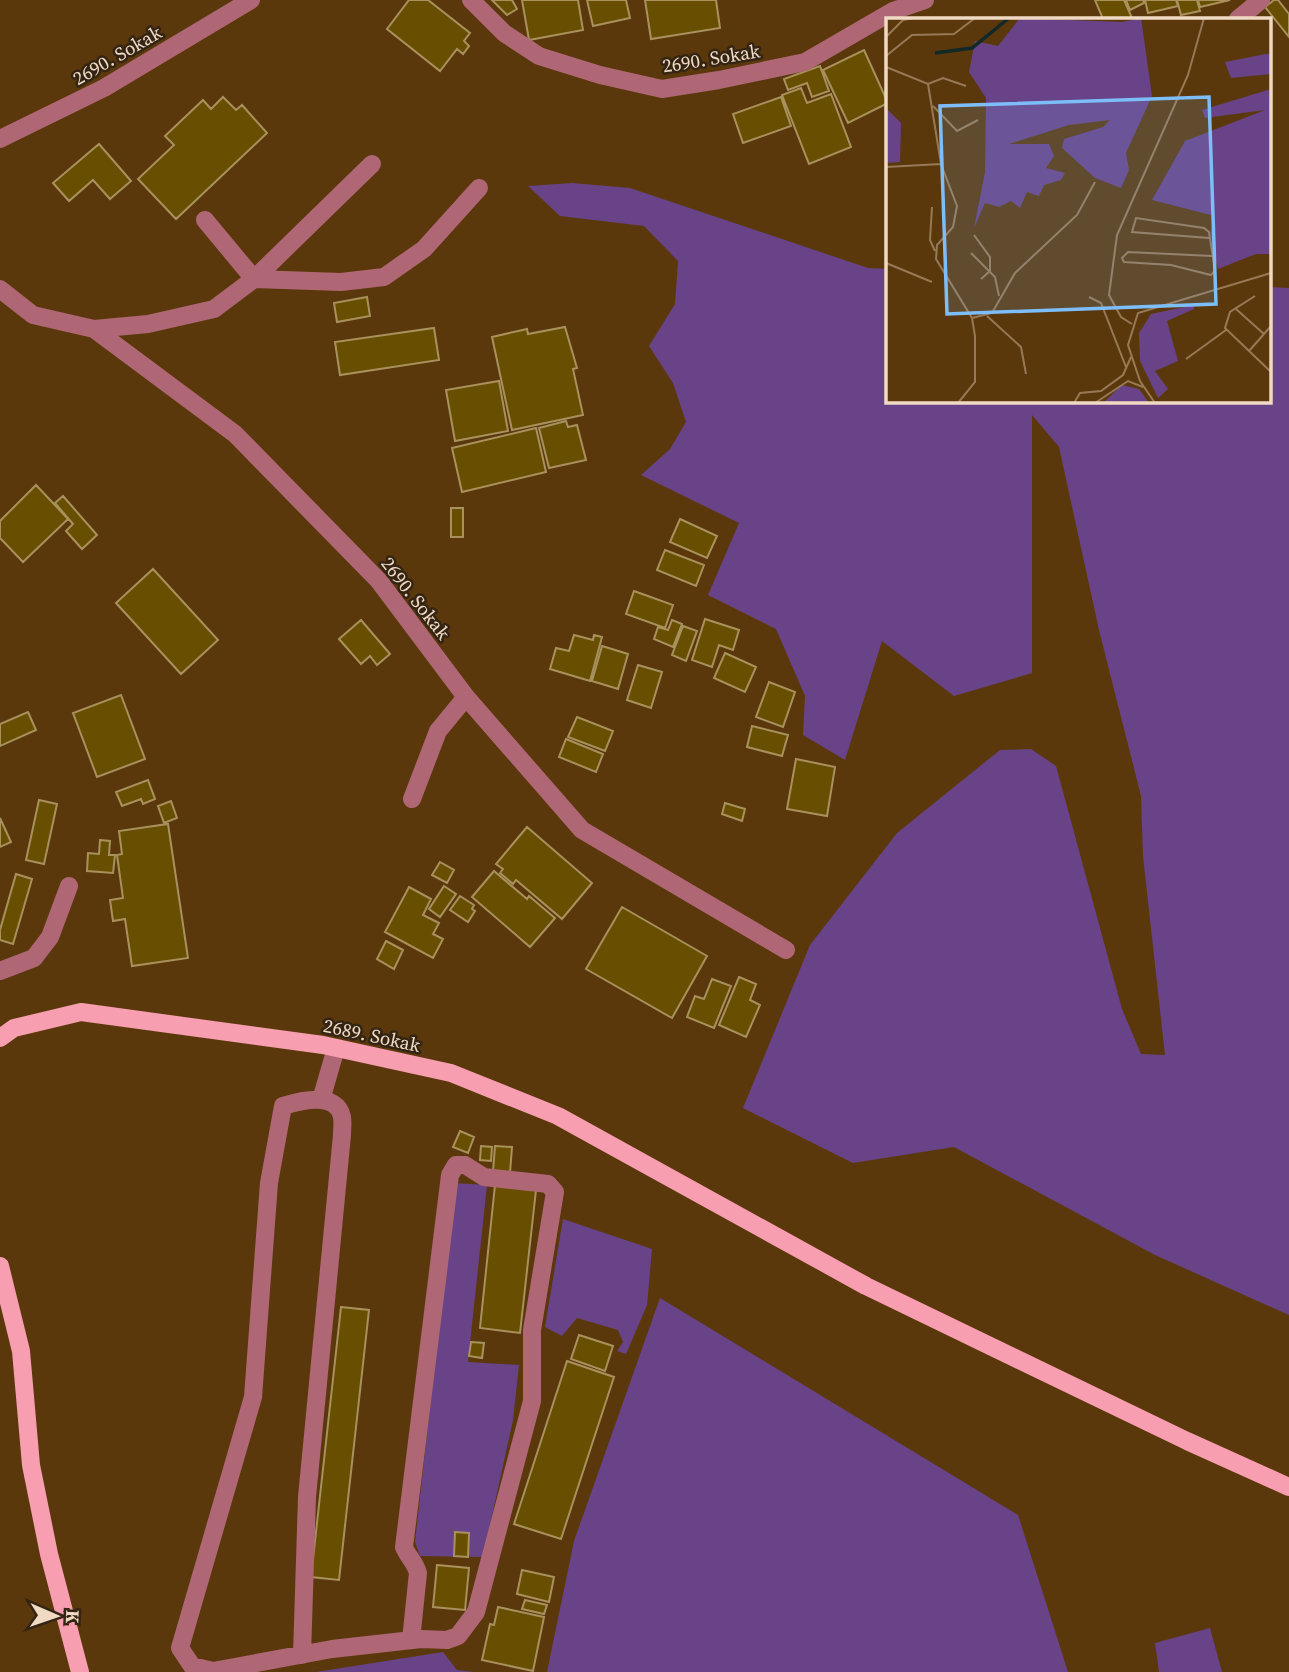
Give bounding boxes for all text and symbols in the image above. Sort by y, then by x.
inset map [886,18,1272,402]
street label: 2690. Sokak [68,19,167,91]
street label: 2690. Sokak [660,37,762,79]
street label: 2690. Sokak [375,551,457,645]
street label: 2689. Sokak [321,1012,423,1058]
north arrow [21,1581,91,1651]
text: K [60,1610,86,1624]

